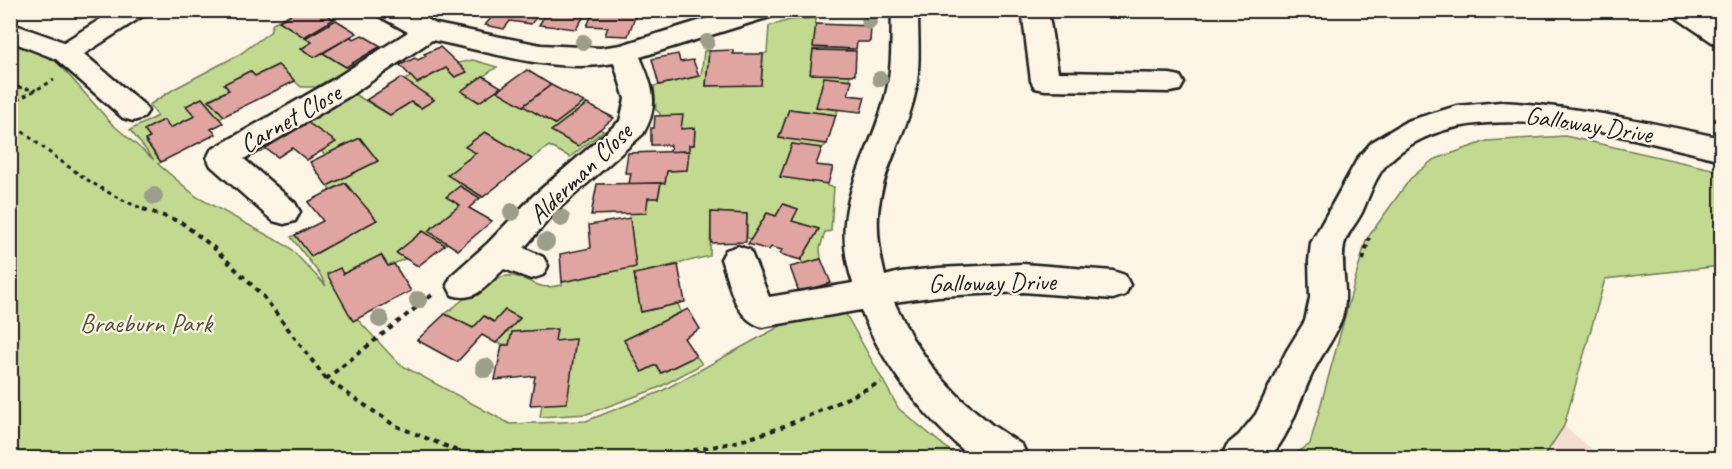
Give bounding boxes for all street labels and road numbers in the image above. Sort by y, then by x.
street label: Carnet Close [234,75,349,161]
street label: Galloway Drive [1523,98,1656,151]
street label: Alderman Close [522,114,641,231]
street label: Galloway Drive [928,265,1058,300]

